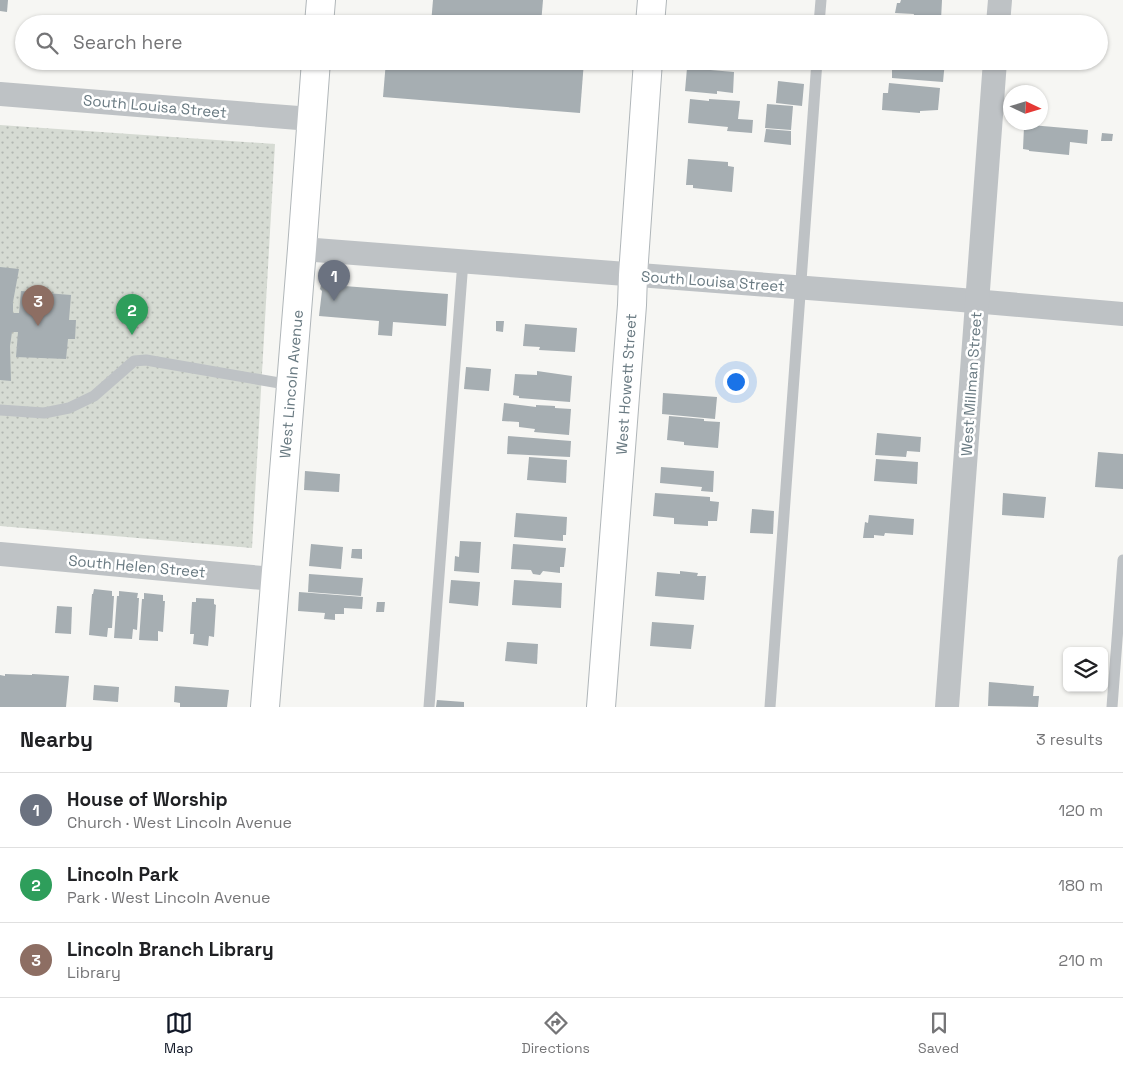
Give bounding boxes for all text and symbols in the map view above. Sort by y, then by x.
search box [15,15,1108,70]
icon: search [33,29,61,57]
text: Search here [73,30,183,55]
north arrow [1003,85,1048,130]
street label: South Louisa Street [82,90,228,122]
pin: 1 [318,260,350,301]
street label: South Louisa Street [640,266,786,296]
pin: 3 [22,285,54,326]
pin: 2 [116,294,148,335]
street label: West Lincoln Avenue [275,309,307,459]
street label: West Millman Street [956,311,986,457]
street label: West Howett Street [612,313,640,455]
your location [723,369,749,395]
street label: South Helen Street [68,551,207,581]
map controls [1063,647,1108,692]
button: layers [1063,647,1108,692]
text: Nearby [20,726,93,753]
text: 3 results [1036,729,1103,750]
text: House of Worship [67,787,228,812]
text: 1 [32,800,40,821]
text: 120 m [1059,800,1103,821]
text: Church · West Lincoln Avenue [67,812,292,833]
text: Lincoln Park [67,862,179,887]
text: 2 [31,875,41,896]
text: 180 m [1058,875,1103,896]
text: Park · West Lincoln Avenue [67,887,270,908]
text: Lincoln Branch Library [67,937,274,962]
text: 3 [31,950,41,971]
text: 210 m [1059,950,1103,971]
text: Library [67,962,121,983]
tab: Map [164,1009,193,1057]
tab: Directions [521,1009,590,1057]
tab: Saved [918,1009,959,1057]

